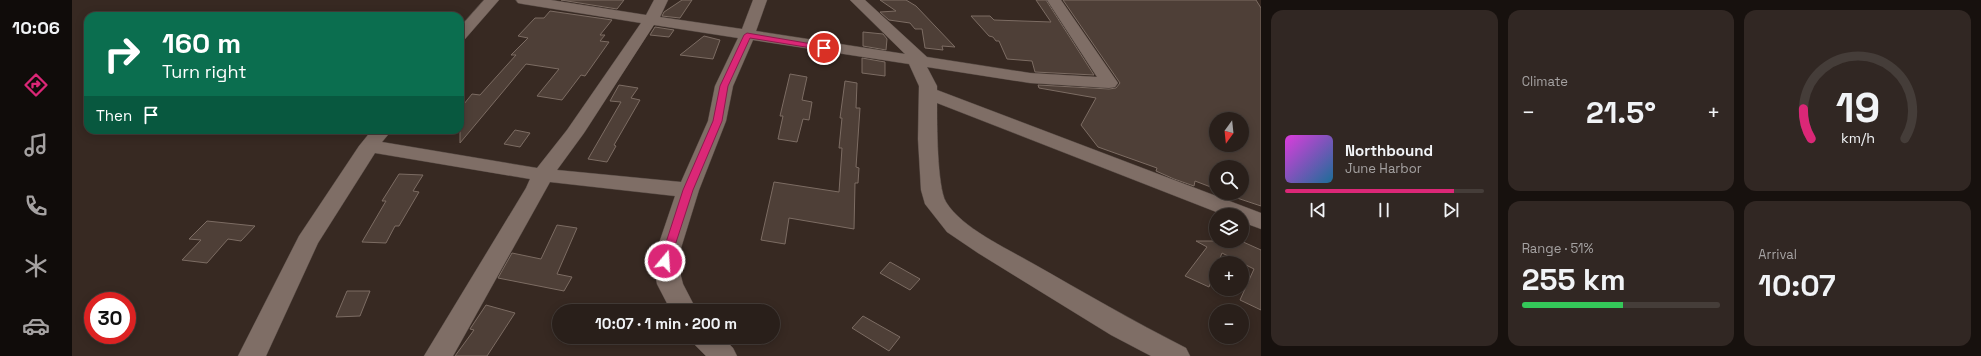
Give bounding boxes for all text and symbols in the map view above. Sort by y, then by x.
text: 10:06 [12,16,60,39]
text: 160 m [162,25,241,61]
icon: right [96,28,148,80]
pin [807,31,841,65]
icon: arrive [813,37,835,59]
text: Turn right [162,60,246,83]
icon: directions [22,71,50,99]
text: Climate [1522,73,1568,90]
text: 19 [1835,80,1880,133]
text: 21.5° [1586,93,1656,132]
text: − [1522,98,1535,126]
text: + [1707,98,1720,126]
icon: arrive [140,104,162,126]
text: Then [96,106,132,125]
north arrow [1209,112,1249,152]
map controls [1209,112,1249,344]
text: km/h [1841,128,1875,146]
icon: music [22,131,50,159]
text: Northbound [1345,141,1433,160]
button: search [1209,160,1249,200]
text: June Harbor [1345,160,1422,177]
icon: phone [22,192,50,220]
icon: previous [1307,199,1329,221]
icon: pause [1373,199,1395,221]
icon: next [1440,199,1462,221]
button: layers [1209,208,1249,248]
position arrow [644,240,686,282]
text: Range · 51% [1522,240,1594,257]
text: Arrival [1758,246,1797,263]
icon: climate [22,252,50,280]
button: + [1209,256,1249,296]
text: 255 km [1522,260,1626,299]
text: 10:07 [1758,266,1836,305]
speed limit sign: 30 [84,292,136,344]
button: − [1209,304,1249,344]
icon: car [22,312,50,340]
text: 10:07 · 1 min · 200 m [595,314,737,333]

